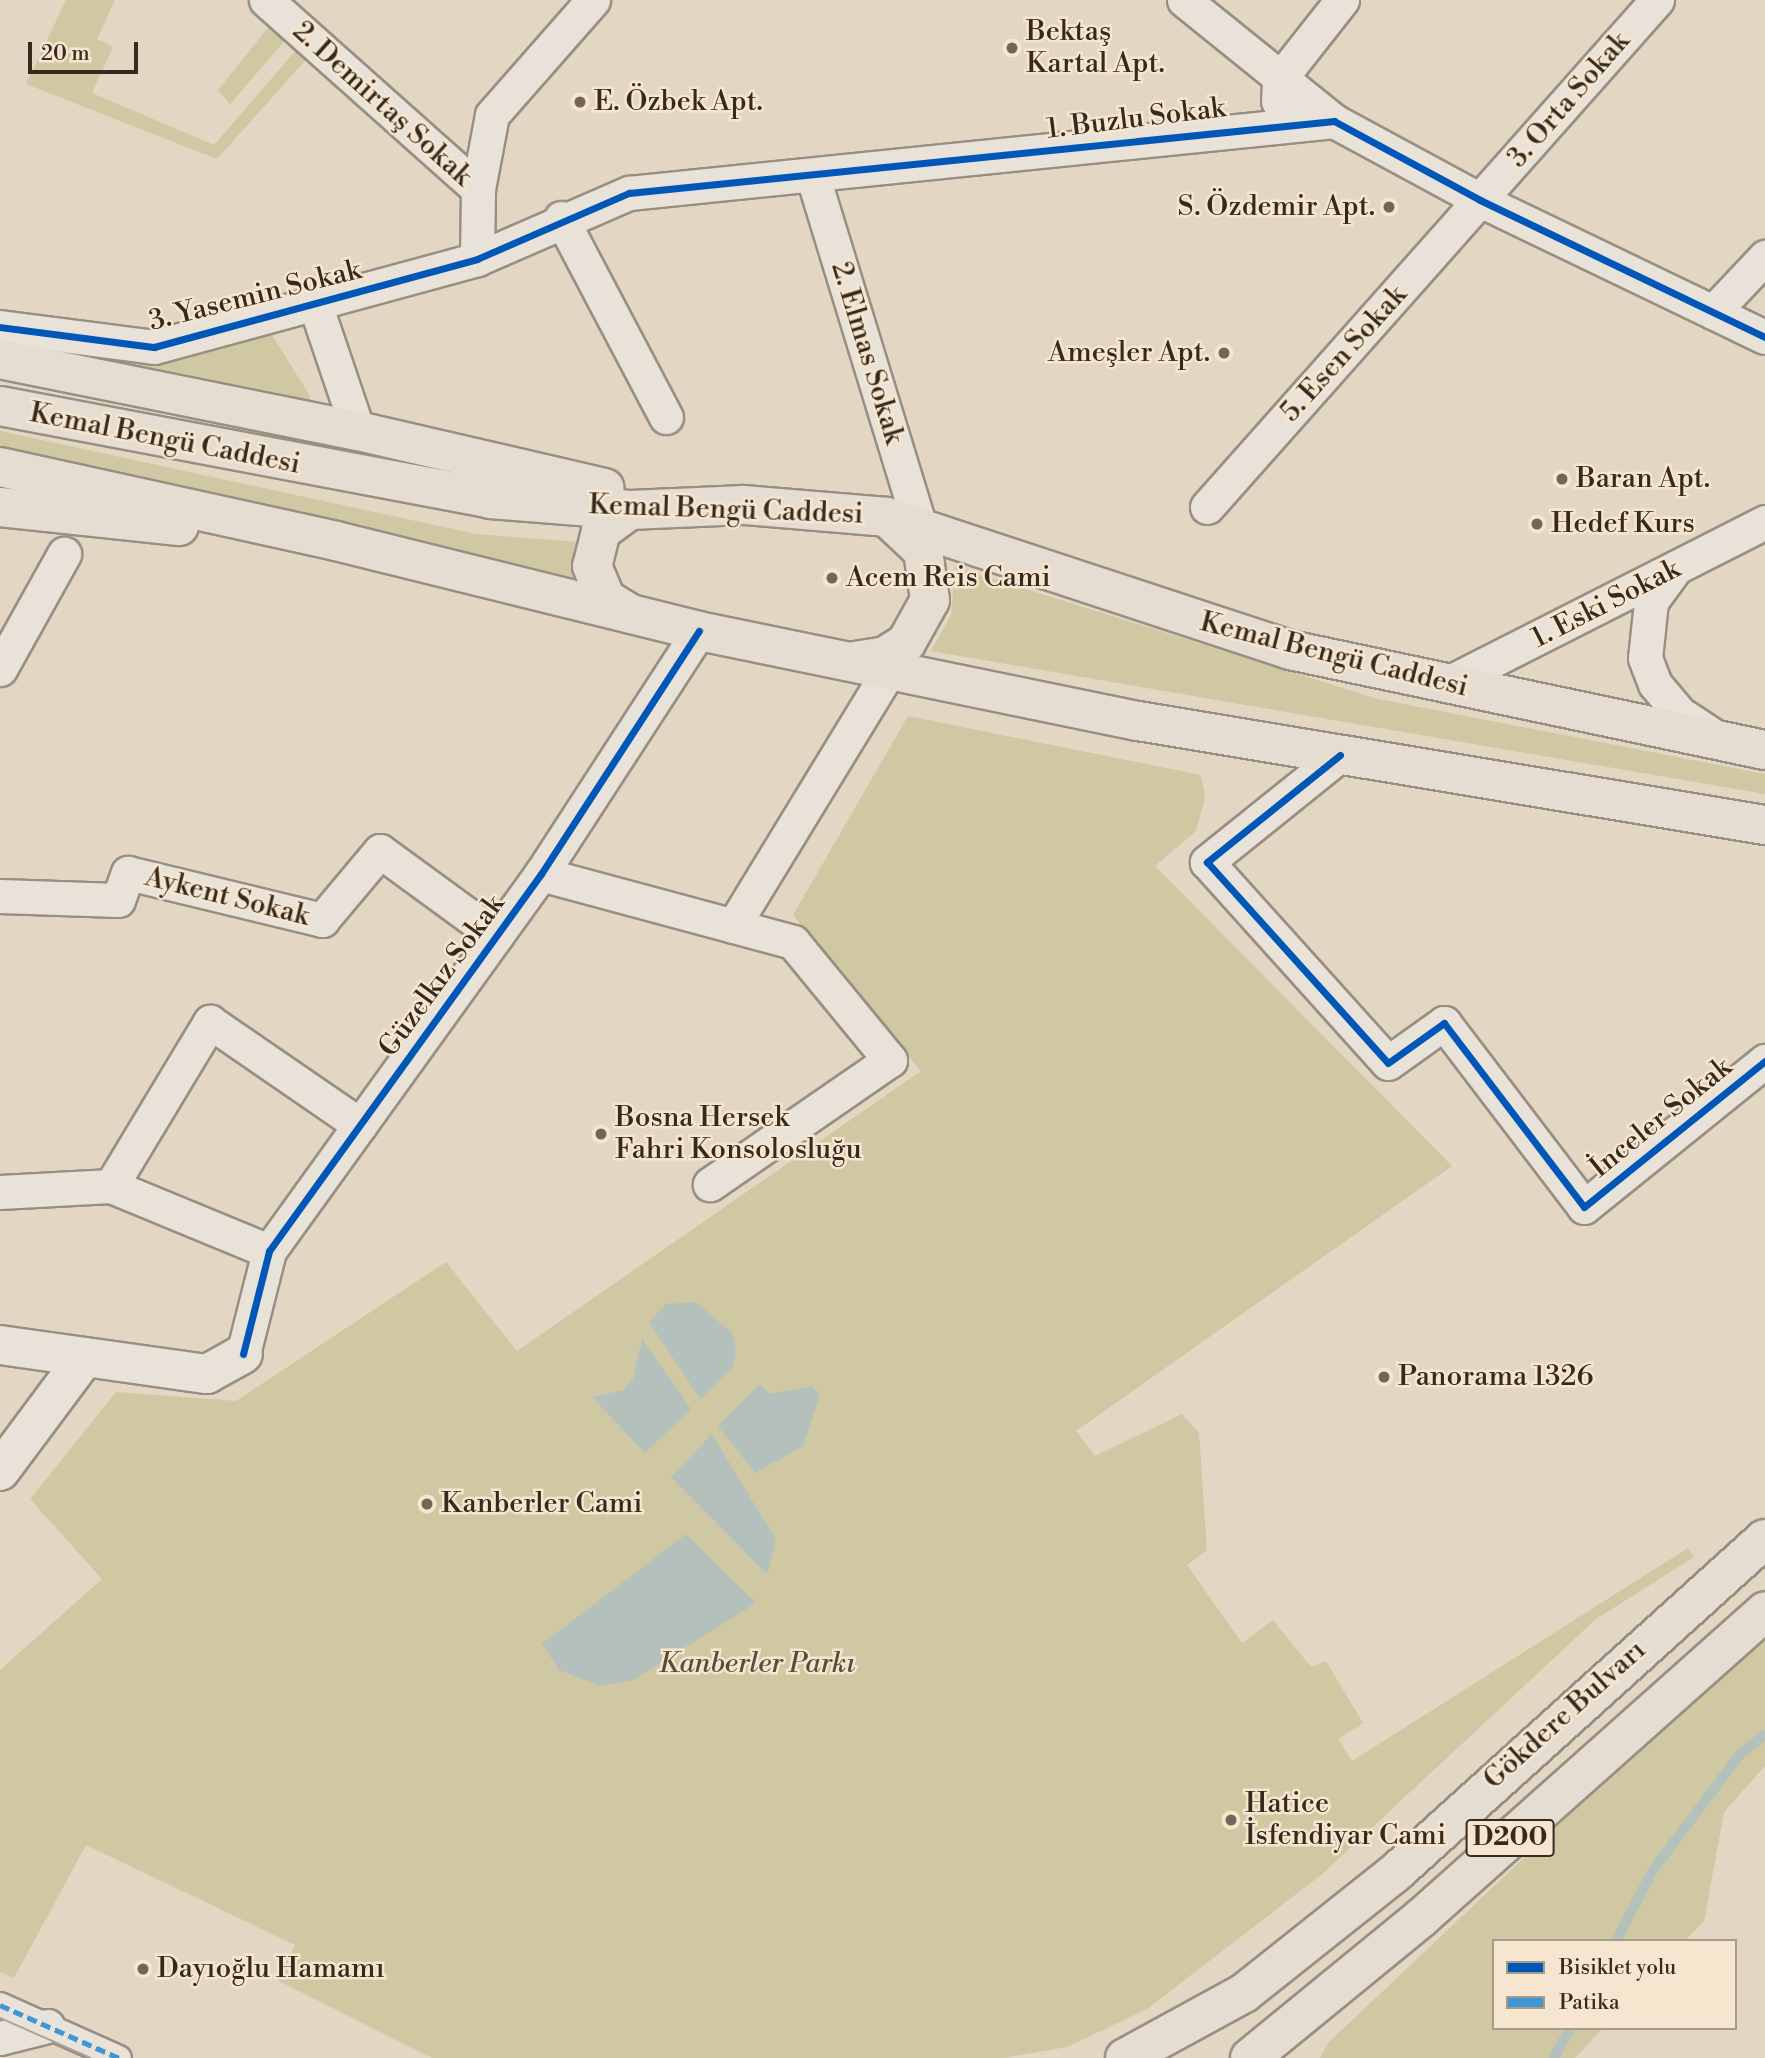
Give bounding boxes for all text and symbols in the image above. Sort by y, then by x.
street label: 2. Demirtaş Sokak [286,15,478,193]
place label: Bektaş Kartal Apt. [1026,15,1165,81]
street label: 3. Orta Sokak [1501,25,1637,175]
scale bar [32,28,142,72]
marker: Bektaş Kartal Apt. [1004,40,1020,56]
text: 20 m [41,41,90,67]
place label: E. Özbek Apt. [594,85,763,119]
street label: 1. Buzlu Sokak [1045,91,1227,147]
marker: E. Özbek Apt. [572,94,588,110]
place label: S. Özdemir Apt. [1178,190,1375,224]
marker: S. Özdemir Apt. [1381,199,1397,215]
street label: 3. Yasemin Sokak [145,253,365,339]
street label: 2. Elmas Sokak [823,258,911,448]
street label: 5. Esen Sokak [1274,279,1414,429]
place label: Ameşler Apt. [1048,336,1210,370]
marker: Ameşler Apt. [1216,345,1232,361]
street label: Kemal Bengü Caddesi [27,396,303,482]
place label: Baran Apt. [1576,462,1710,496]
marker: Baran Apt. [1554,471,1570,487]
street label: Kemal Bengü Caddesi [588,488,864,532]
place label: Hedef Kurs [1551,507,1695,541]
marker: Hedef Kurs [1529,516,1545,532]
street label: 1. Eski Sokak [1526,552,1686,656]
place label: Acem Reis Cami [846,561,1051,595]
marker: Acem Reis Cami [824,570,840,586]
street label: Kemal Bengü Caddesi [1197,605,1471,705]
street label: Aykent Sokak [141,860,313,934]
street label: Güzelkız Sokak [372,889,512,1063]
street label: İnceler Sokak [1584,1051,1738,1185]
place label: Bosna Hersek Fahri Konsolosluğu [615,1101,862,1167]
marker: Bosna Hersek Fahri Konsolosluğu [593,1126,609,1142]
place label: Panorama 1326 [1398,1360,1593,1394]
marker: Panorama 1326 [1376,1369,1392,1385]
place label: Kanberler Cami [441,1487,643,1521]
marker: Kanberler Cami [419,1496,435,1512]
street label: Gökdere Bulvarı [1477,1633,1653,1797]
park label: Kanberler Parkı [659,1647,855,1681]
place label: Hatice İsfendiyar Cami [1245,1787,1446,1853]
marker: Hatice İsfendiyar Cami [1223,1812,1239,1828]
road number: D200 [1464,1815,1556,1860]
legend [1492,1939,1737,2030]
place label: Dayıoğlu Hamamı [157,1952,385,1986]
text: Bisiklet yolu [1559,1955,1676,1981]
marker: Dayıoğlu Hamamı [135,1961,151,1977]
text: Patika [1559,1990,1620,2016]

